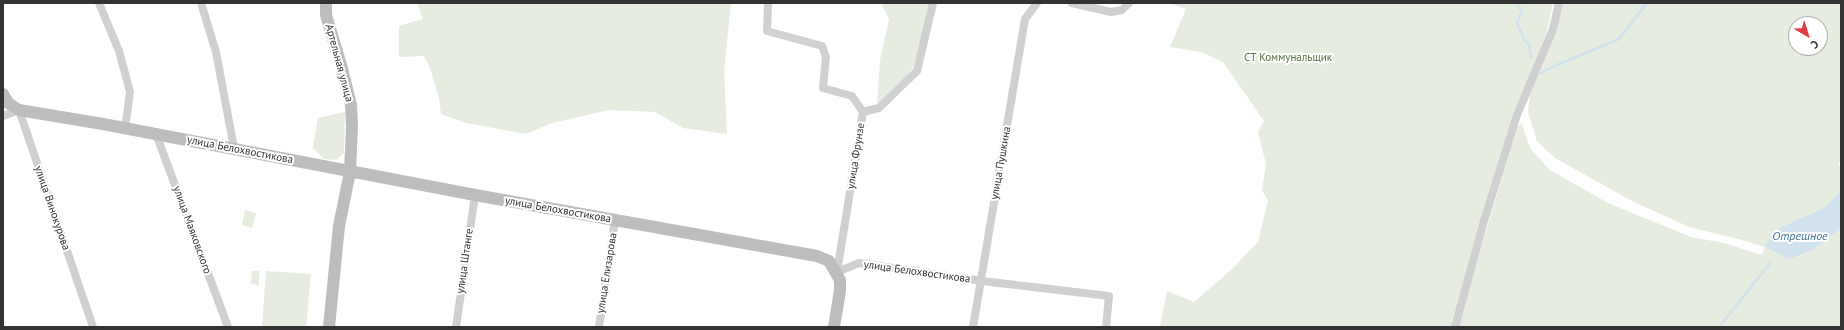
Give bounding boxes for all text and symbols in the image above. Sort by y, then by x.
north arrow [1788,16,1828,56]
street label: Артельная улица [322,23,356,103]
text: С [1808,37,1822,52]
park label: СТ Коммунальщик [1244,51,1332,65]
street label: улица Фрунзе [844,122,868,190]
street label: улица Пушкина [988,125,1014,201]
street label: улица Белохвостикова [186,133,294,167]
street label: улица Винокурова [31,164,73,252]
street label: улица Маяковского [170,184,214,276]
street label: улица Белохвостикова [504,194,612,226]
street label: улица Штанге [454,227,476,295]
water label: Отрешное [1772,230,1828,244]
street label: улица Елизарова [594,232,620,314]
street label: улица Белохвостикова [863,258,971,286]

